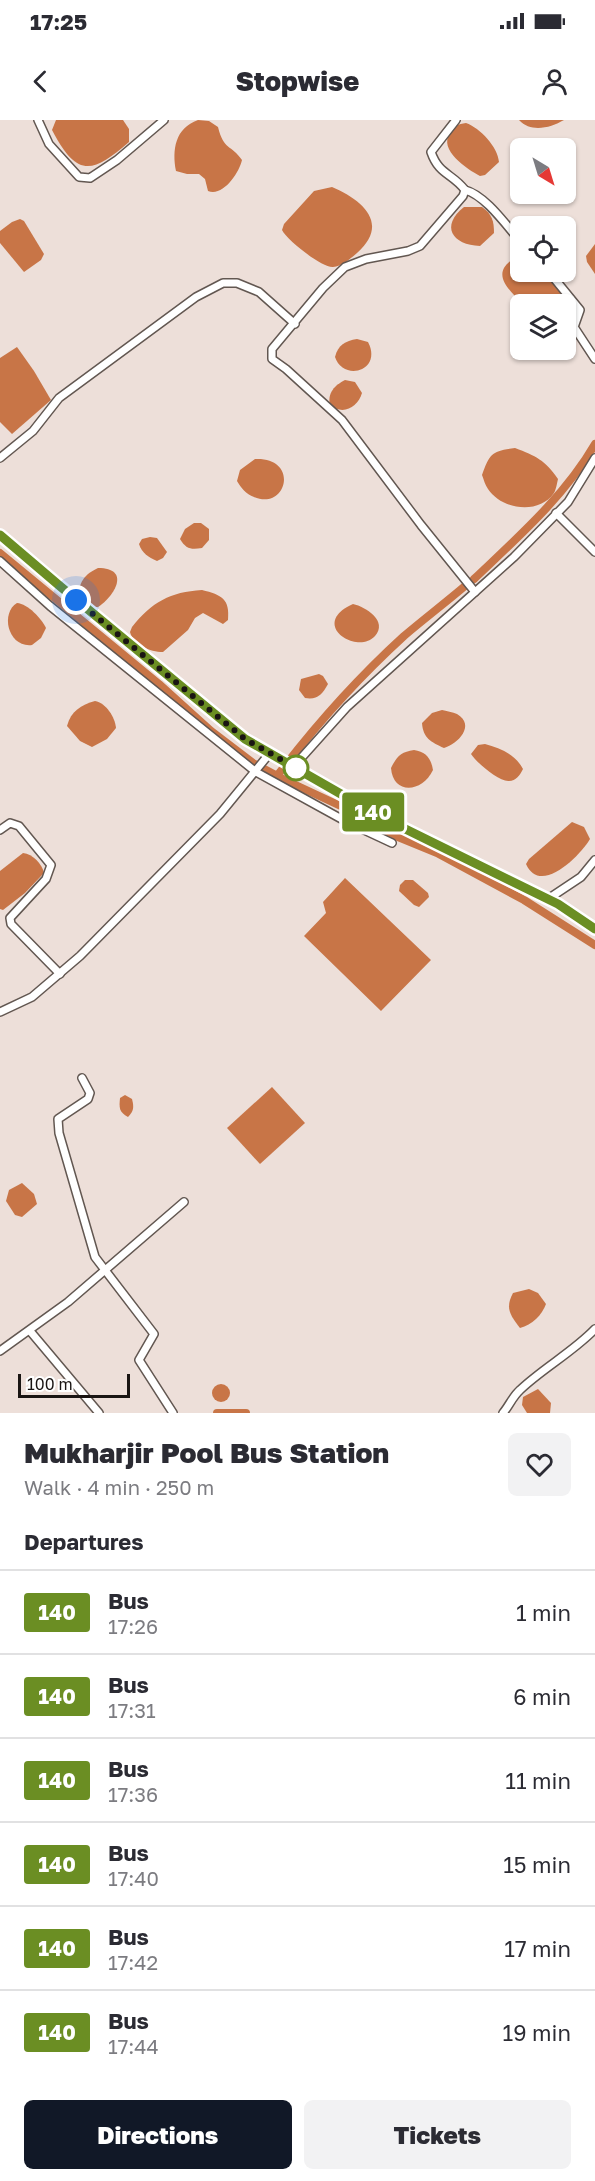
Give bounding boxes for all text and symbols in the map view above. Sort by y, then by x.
text: 17:25 [30,8,87,35]
icon: back [24,65,57,98]
text: Stopwise [236,65,359,97]
icon: person [538,65,571,98]
north arrow [510,138,576,204]
map controls [510,138,576,360]
button: locate [510,216,576,282]
button: layers [510,294,576,360]
your location [61,585,91,615]
unlabelled marker [283,755,309,781]
line badge: 140 [338,792,407,832]
text: 140 [354,799,392,825]
scale bar [18,1371,130,1398]
text: 100 m [27,1374,73,1394]
button: heart [508,1433,571,1496]
text: Mukharjir Pool Bus Station [24,1436,389,1469]
text: Walk · 4 min · 250 m [24,1475,214,1499]
text: Departures [24,1528,143,1555]
text: Bus [108,1587,149,1614]
text: 140 [38,1599,76,1625]
text: 1 min [516,1599,571,1626]
text: 17:26 [108,1614,158,1638]
text: Bus [108,1671,149,1698]
text: 140 [38,1683,76,1709]
text: 6 min [513,1683,571,1710]
text: 17:31 [108,1698,156,1722]
text: Bus [108,1755,149,1782]
text: 140 [38,1767,76,1793]
text: 11 min [505,1767,571,1794]
text: 17:36 [108,1782,158,1806]
text: Bus [108,1839,149,1866]
text: 140 [38,1851,76,1877]
text: 15 min [503,1851,571,1878]
text: 17:40 [108,1866,159,1890]
text: Bus [108,1923,149,1950]
text: 140 [38,1935,76,1961]
text: 17 min [504,1935,571,1962]
text: 17:42 [108,1950,158,1974]
text: Bus [108,2007,149,2034]
text: 140 [38,2019,76,2045]
text: 19 min [503,2019,571,2046]
text: 17:44 [108,2034,159,2058]
button: Directions [24,2100,292,2169]
button: Tickets [304,2100,571,2169]

